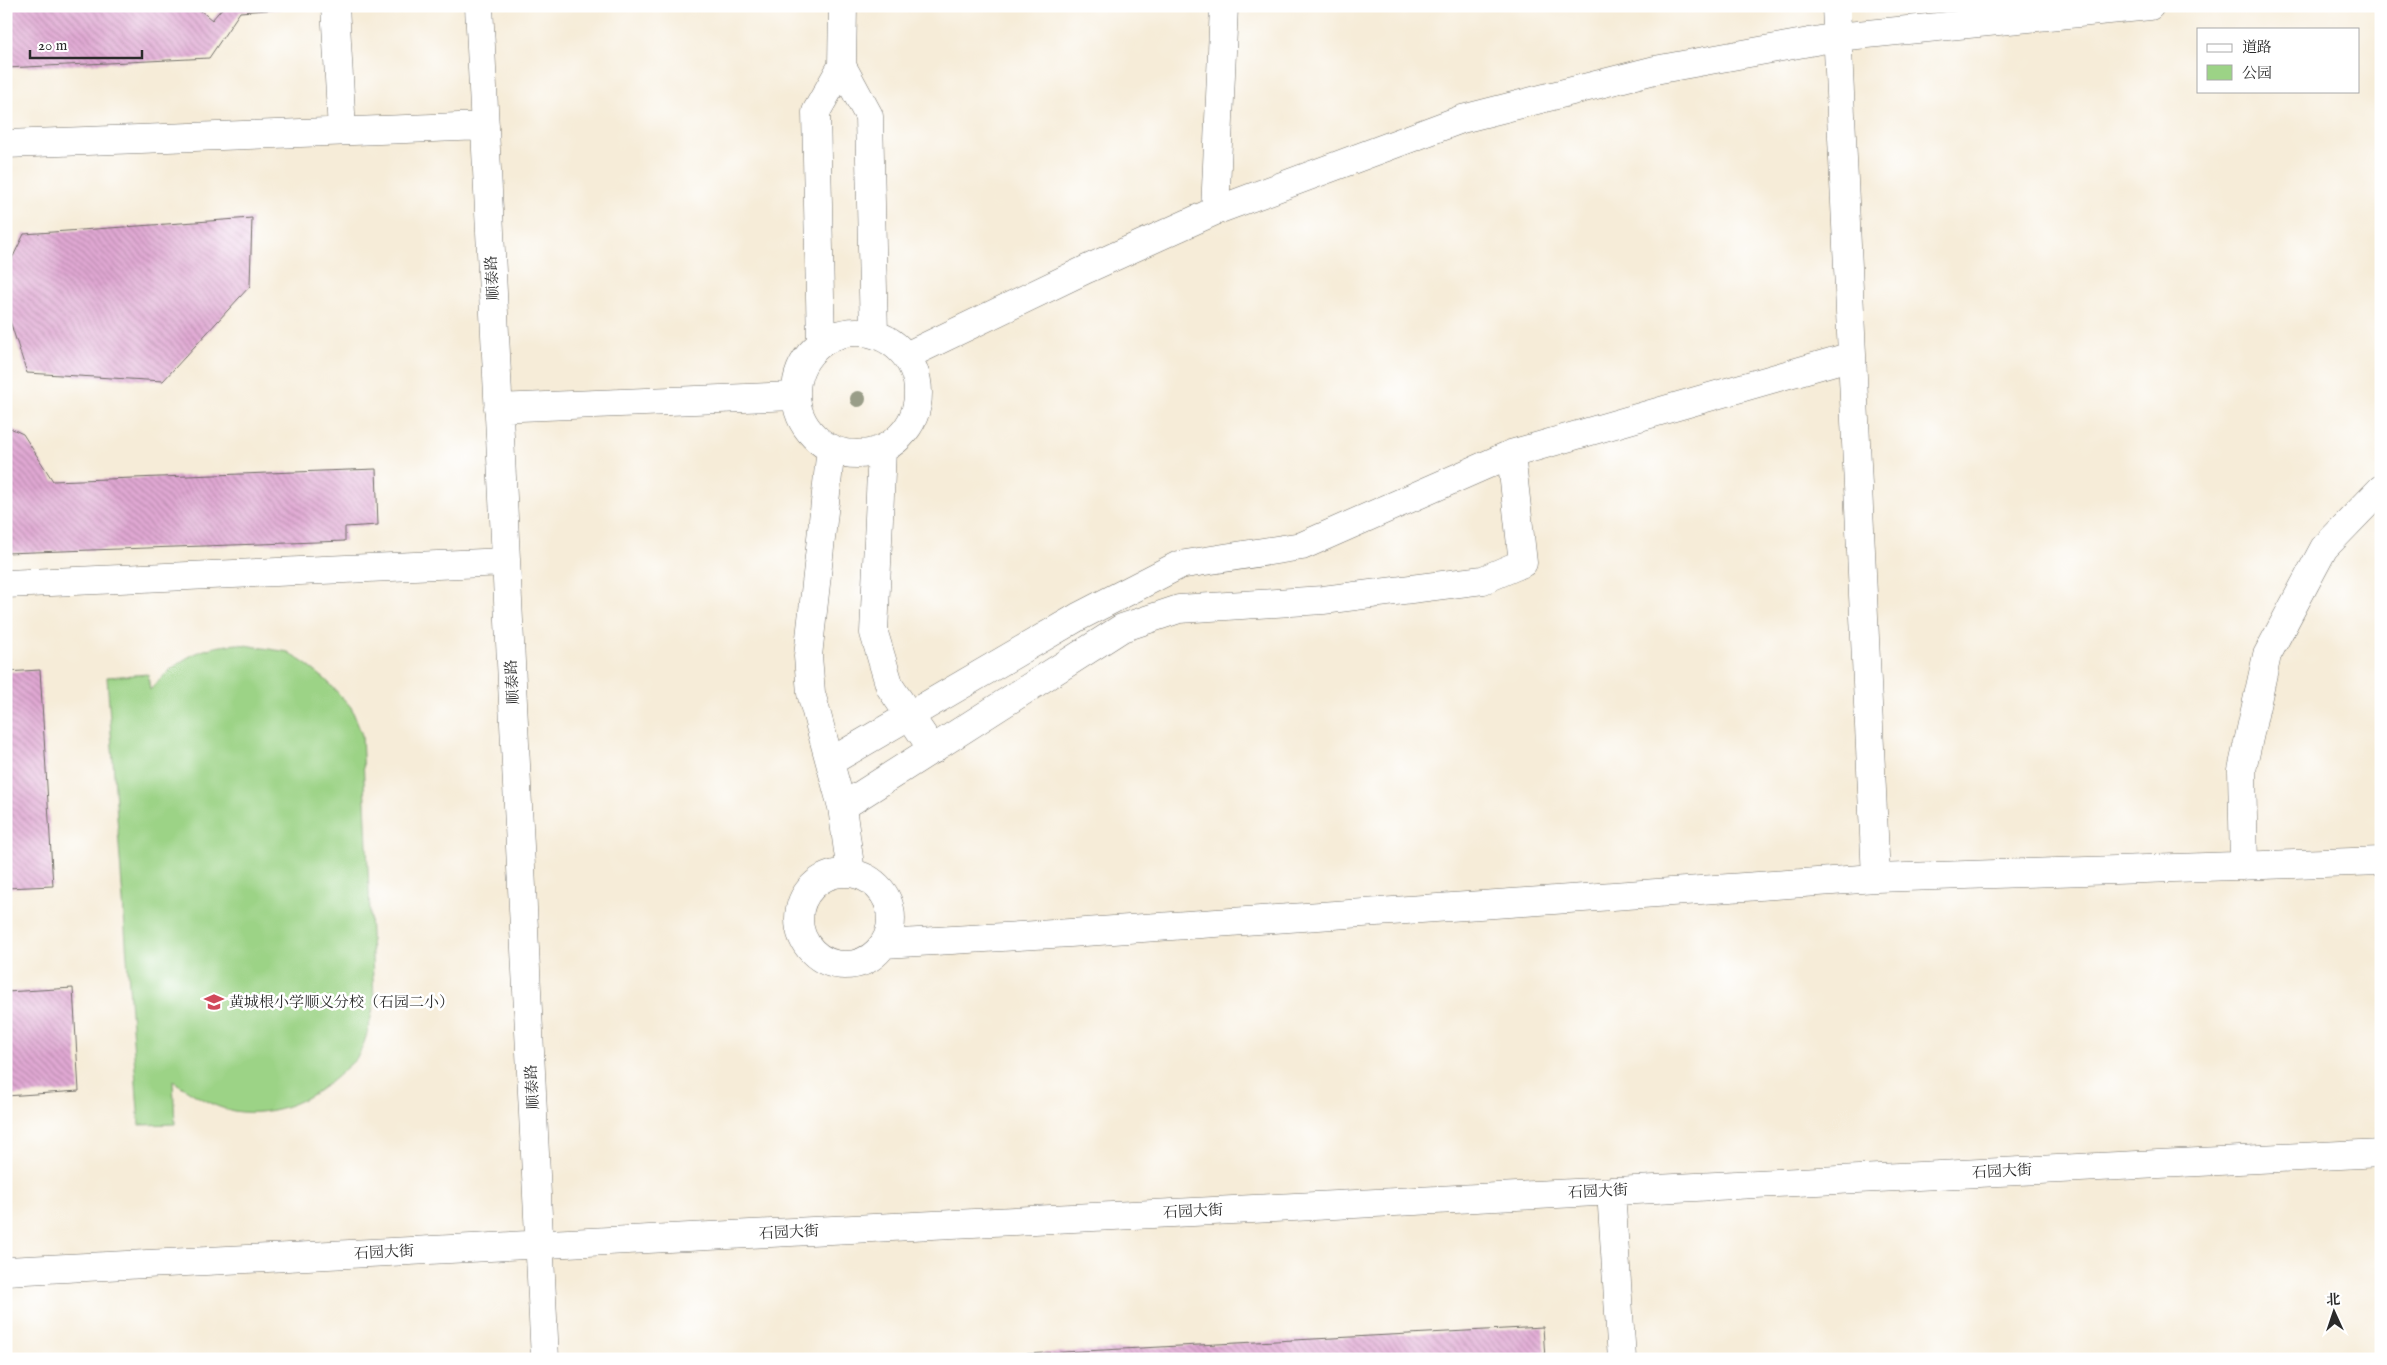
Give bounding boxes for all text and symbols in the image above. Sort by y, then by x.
scale bar [30,28,142,60]
legend [2197,28,2360,92]
text: 20 m [38,36,68,55]
text: 道路 [2242,38,2272,57]
text: 公园 [2242,64,2272,83]
street label: 顺泰路 [482,255,503,301]
street label: 顺泰路 [502,659,523,705]
school or university icon: 黄城根小学顺义分校（石园二小） [203,991,225,1013]
place label: 黄城根小学顺义分校（石园二小） [229,993,454,1012]
street label: 顺泰路 [522,1064,543,1110]
street label: 石园大街 [1972,1160,2032,1183]
street label: 石园大街 [1568,1180,1628,1203]
street label: 石园大街 [1163,1200,1223,1223]
street label: 石园大街 [759,1221,819,1244]
street label: 石园大街 [354,1241,414,1264]
north arrow [2310,1288,2360,1338]
text: 北 [2326,1291,2341,1309]

